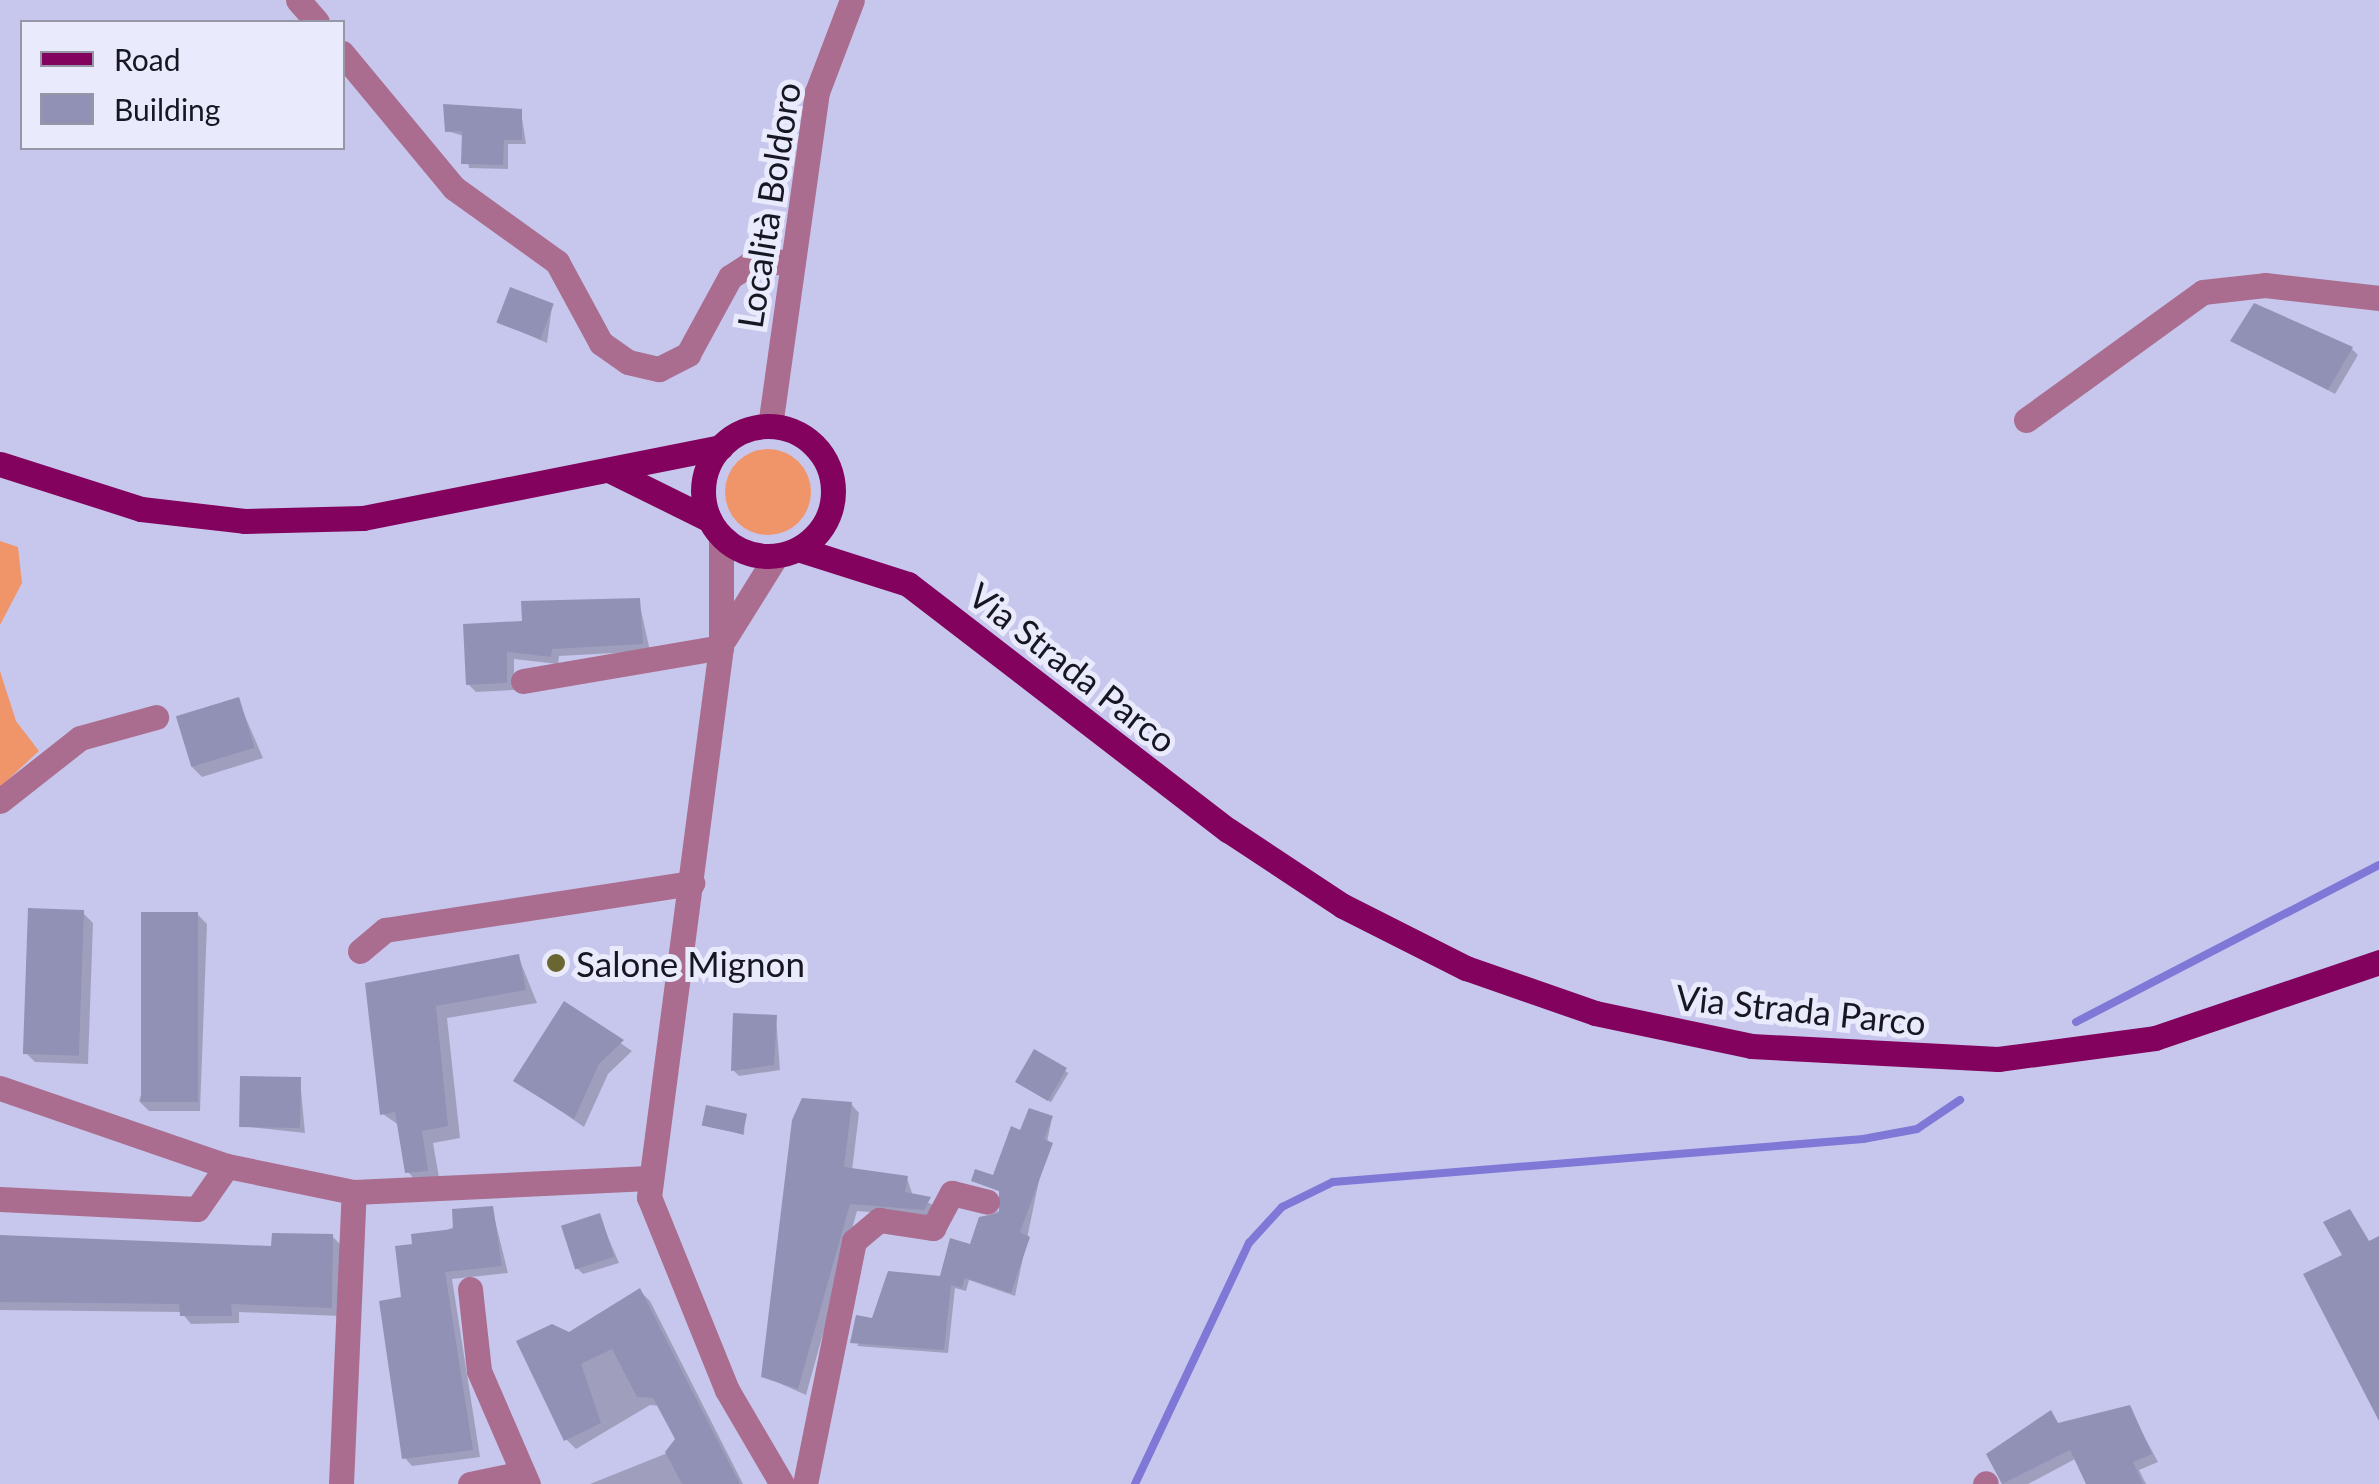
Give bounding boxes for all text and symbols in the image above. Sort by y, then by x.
legend [20,20,345,150]
text: Road [114,41,181,77]
street label: Località Boldoro [728,79,808,331]
text: Building [114,91,220,127]
street label: Via Strada Parco [961,573,1185,761]
place label: Salone Mignon [576,942,805,984]
marker: Salone Mignon [545,952,567,974]
street label: Via Strada Parco [1674,975,1928,1043]

